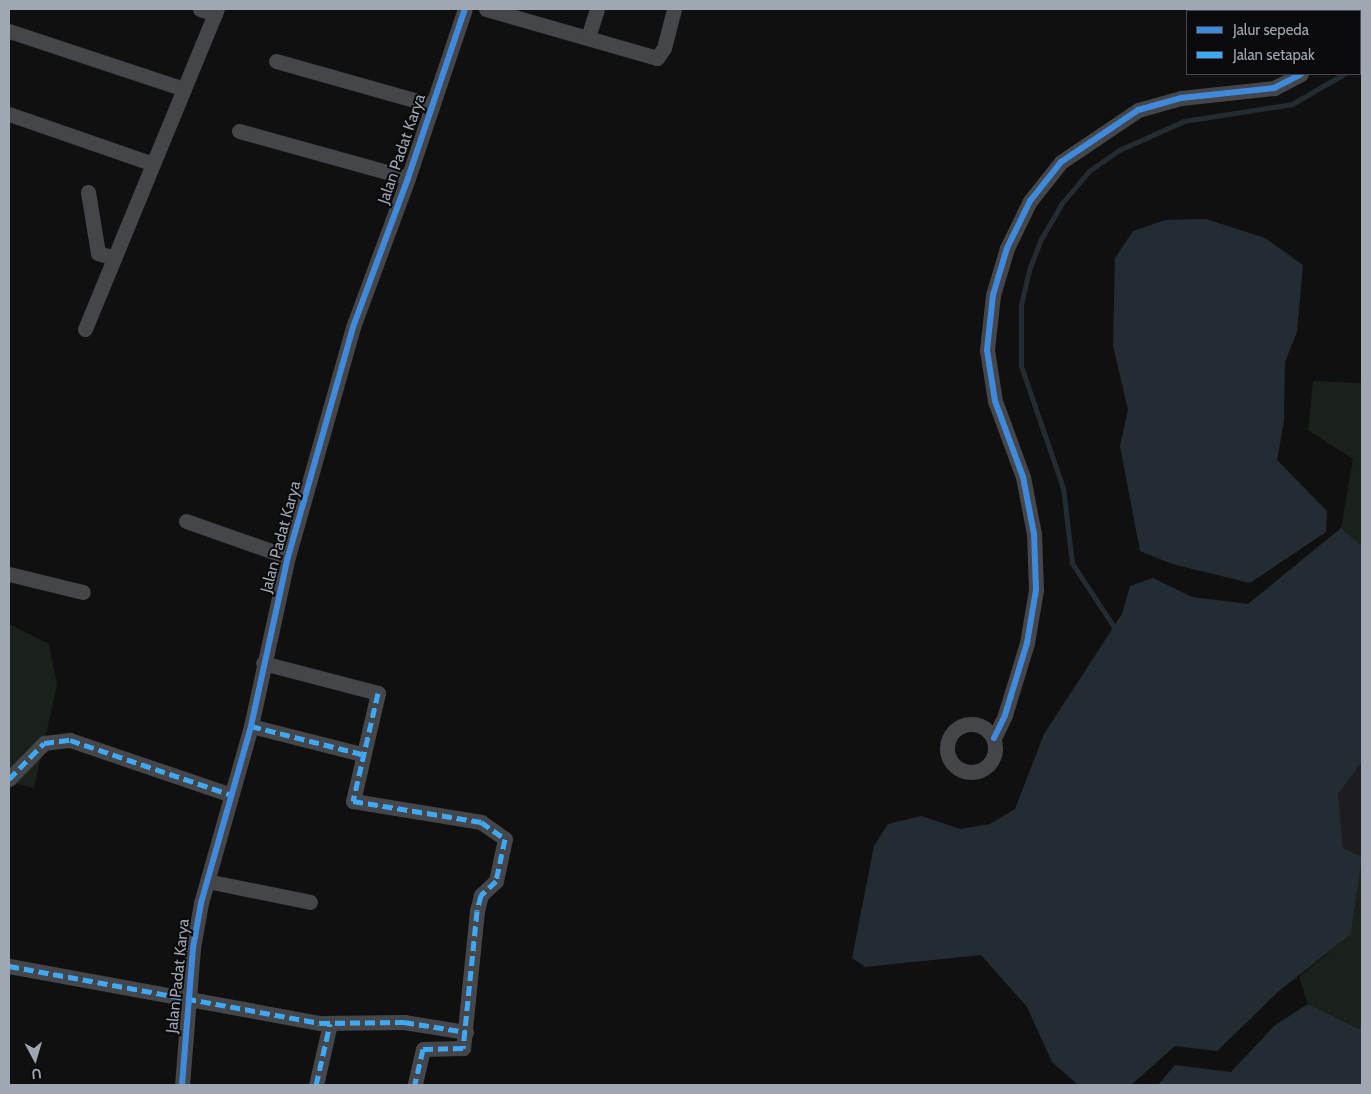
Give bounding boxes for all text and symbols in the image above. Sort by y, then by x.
legend [1186,10,1361,75]
text: Jalur sepeda [1233,21,1309,39]
text: Jalan setapak [1233,46,1315,64]
street label: Jalan Padat Karya [374,91,430,207]
street label: Jalan Padat Karya [257,479,305,595]
street label: Jalan Padat Karya [162,918,194,1034]
north arrow [10,1034,60,1084]
text: U [31,1064,43,1083]

